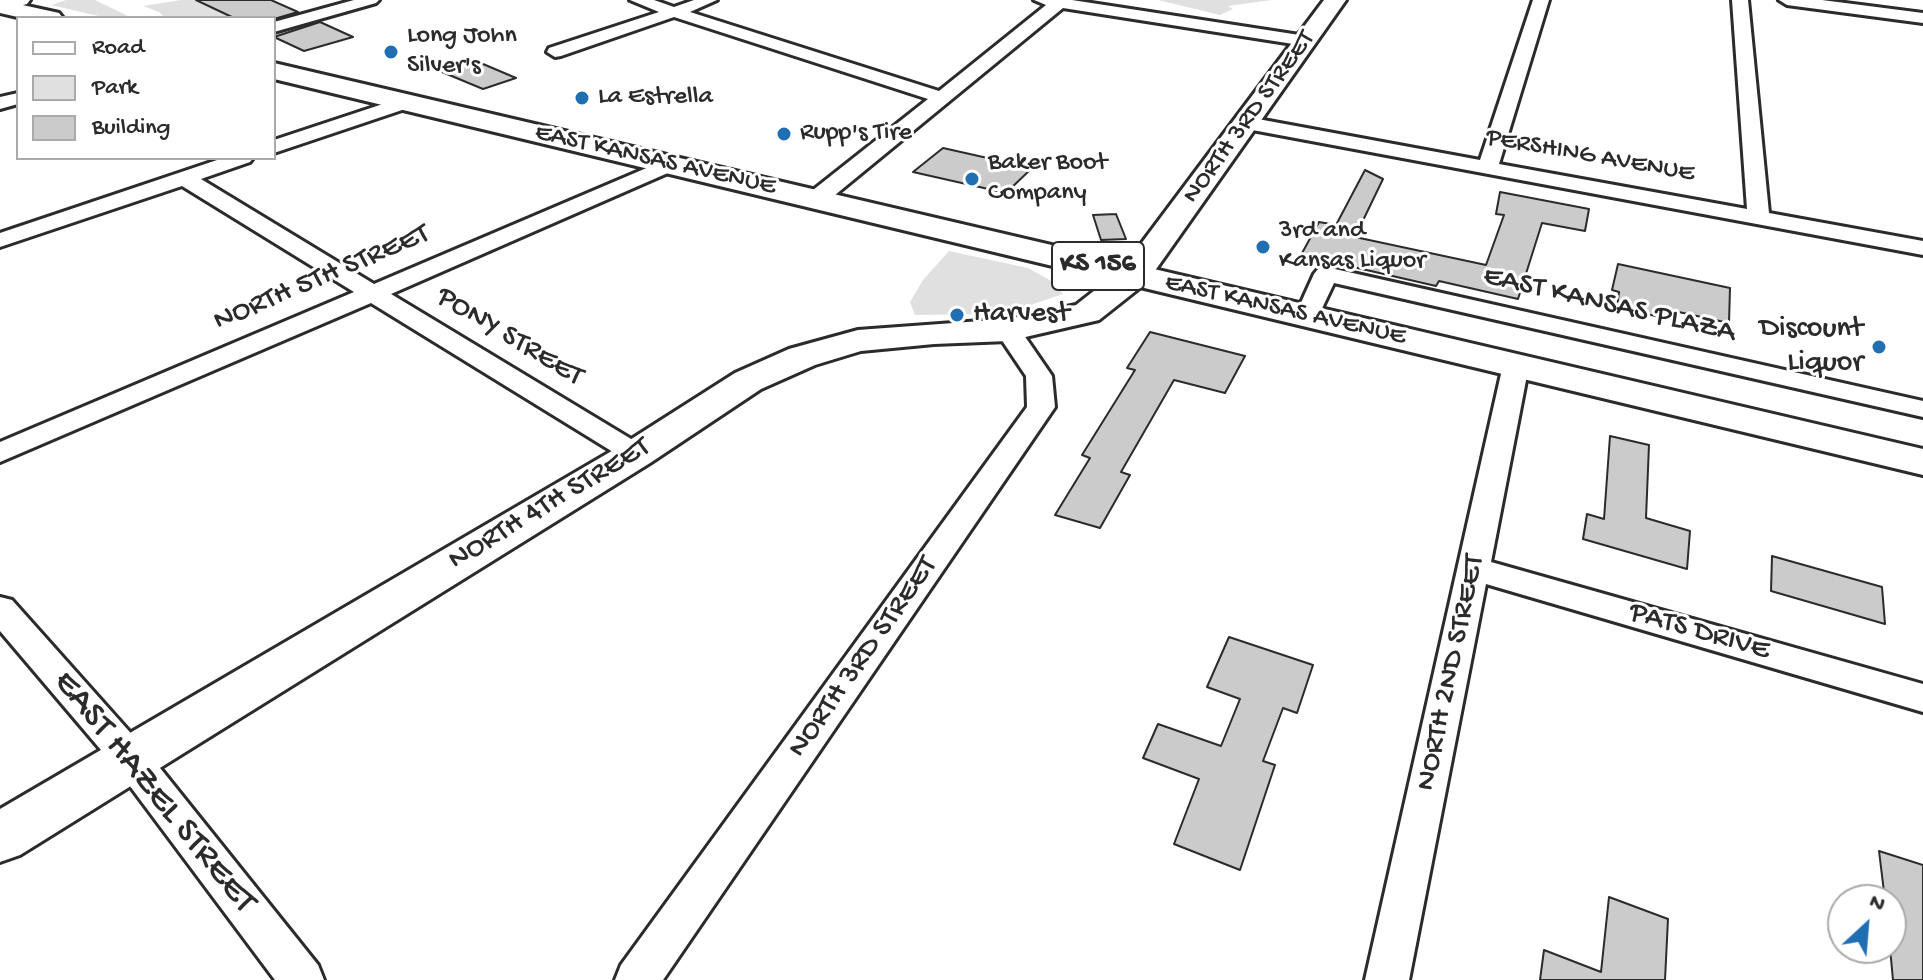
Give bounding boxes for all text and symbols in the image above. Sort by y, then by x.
legend [16,16,276,160]
place label: Long John Silver's [407,21,517,82]
street label: NORTH 3RD STREET [1177,26,1323,210]
text: Road [92,34,144,63]
marker: Long John Silver's [382,43,400,61]
text: Park [92,74,138,103]
place label: La Estrella [598,82,713,114]
marker: La Estrella [573,89,591,107]
text: Building [92,114,170,143]
street label: EAST KANSAS AVENUE [532,118,778,204]
place label: Rupp's Tire [800,118,912,150]
street label: PERSHING AVENUE [1483,123,1697,191]
marker: Rupp's Tire [775,125,793,143]
place label: Baker Boot Company [988,148,1107,210]
marker: Baker Boot Company [963,170,981,188]
place label: 3rd and Kansas Liquor [1279,216,1425,278]
street label: NORTH 5TH STREET [209,217,435,341]
marker: 3rd and Kansas Liquor [1254,238,1272,256]
road number: KS 156 [1052,242,1144,290]
street label: EAST KANSAS PLAZA [1479,259,1739,353]
street label: EAST KANSAS AVENUE [1162,268,1408,354]
street label: PONY STREET [429,280,589,396]
place label: Harvest [973,297,1069,333]
marker: Harvest [948,306,966,324]
place label: Discount Liquor [1760,312,1863,382]
marker: Discount Liquor [1870,338,1888,356]
street label: NORTH 4TH STREET [442,431,658,579]
street label: NORTH 3RD STREET [781,551,947,765]
street label: NORTH 2ND STREET [1409,552,1495,794]
street label: PATS DRIVE [1625,596,1773,670]
street label: EAST HAZEL STREET [42,663,264,923]
north arrow [1827,884,1907,964]
text: N [1864,889,1889,919]

